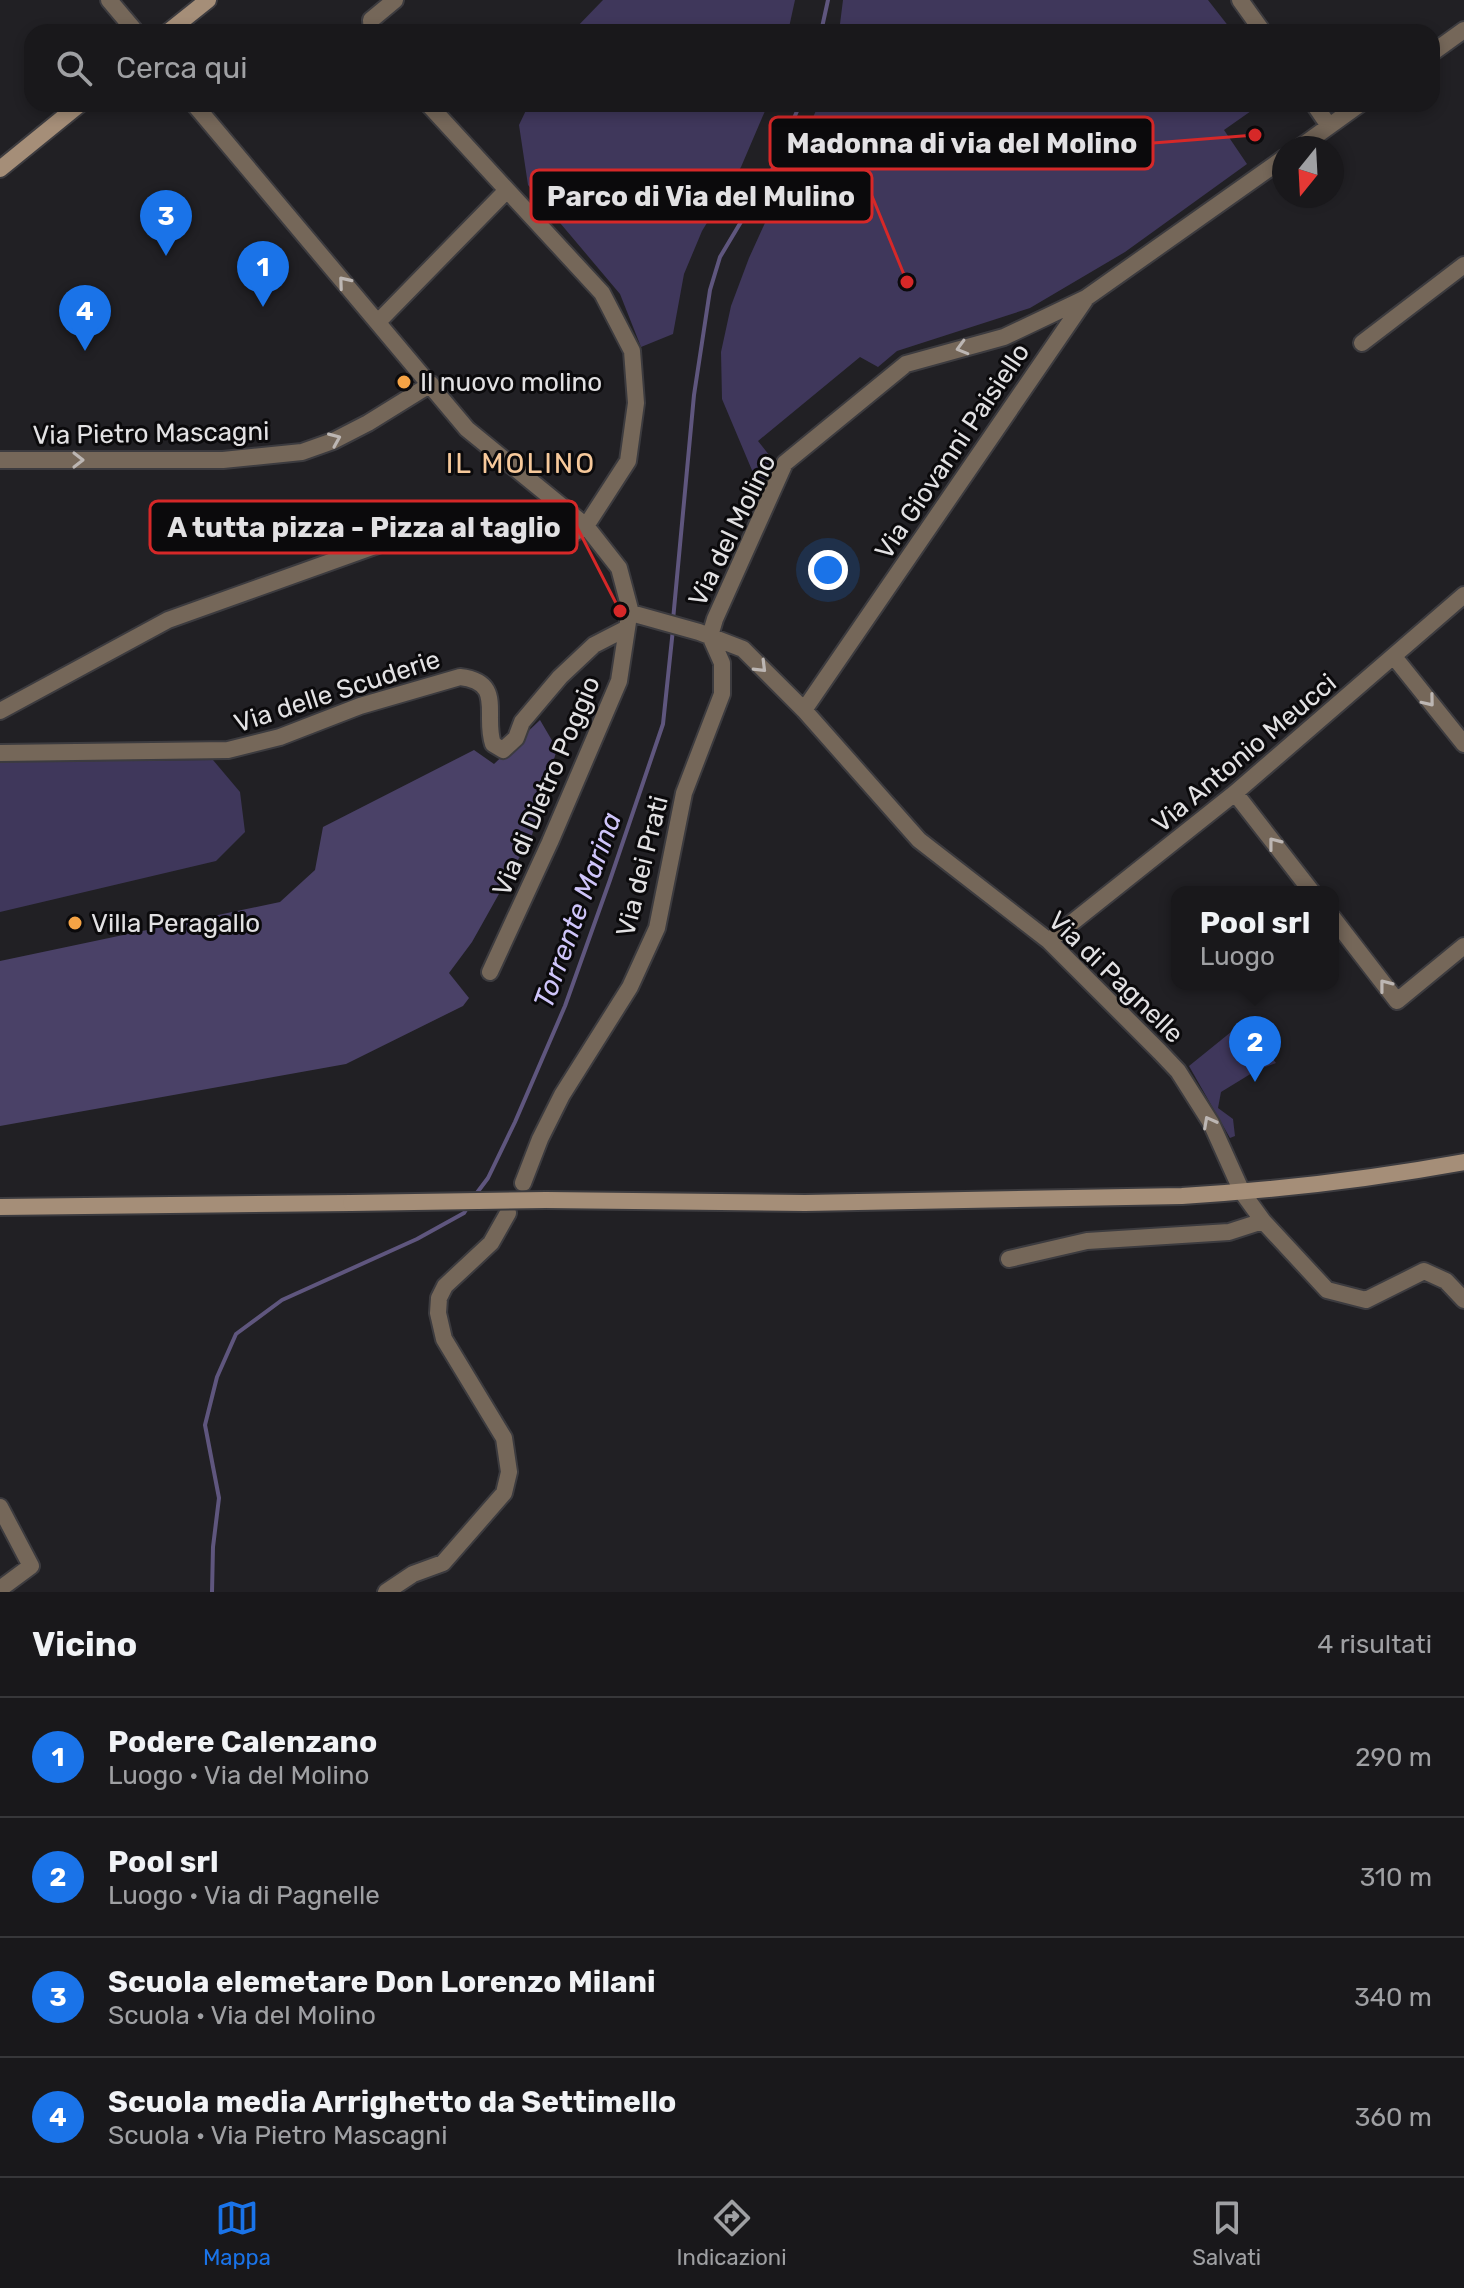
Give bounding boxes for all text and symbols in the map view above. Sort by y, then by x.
search box [24,24,1440,112]
icon: search [52,46,96,90]
text: Cerca qui [116,50,248,86]
callout: Madonna di via del Molino [770,117,1153,169]
text: Madonna di via del Molino [787,127,1137,160]
north arrow [1272,136,1344,208]
callout: Parco di Via del Mulino [531,170,872,222]
text: Parco di Via del Mulino [547,180,855,213]
pin: 3 [140,190,192,256]
pin: 1 [237,241,289,307]
one-way arrow [339,277,353,292]
pin: 4 [59,285,111,351]
street label: Via Giovanni Paisiello [869,338,1036,565]
one-way arrow [956,339,970,355]
place label: Il nuovo molino [420,367,602,398]
marker: Il nuovo molino [395,373,413,391]
street label: Via Pietro Mascagni [32,416,270,451]
one-way arrow [327,432,341,448]
district label: IL MOLINO [446,447,596,480]
street label: Via del Molino [682,449,783,611]
one-way arrow [72,451,85,469]
callout: A tutta pizza - Pizza al taglio [150,501,577,553]
text: A tutta pizza - Pizza al taglio [167,511,561,544]
your location [808,550,848,590]
street label: Via delle Scuderie [230,644,444,739]
one-way arrow [752,658,766,672]
street label: Via Antonio Meucci [1146,667,1343,839]
street label: Via di Dietro Poggio [486,672,607,901]
one-way arrow [1420,692,1434,707]
street label: Via dei Prati [610,793,675,940]
water label: Torrente Marina [527,808,628,1013]
one-way arrow [1269,838,1284,852]
popup [1171,886,1339,990]
street label: Via di Pagnelle [1042,905,1190,1050]
text: Pool srl [1200,905,1310,941]
place label: Villa Peragallo [91,908,260,939]
marker: Villa Peragallo [66,914,84,932]
text: Luogo [1200,941,1275,972]
one-way arrow [1380,980,1395,994]
pin: 2 [1229,1016,1281,1082]
one-way arrow [1204,1115,1219,1130]
text: Vicino [32,1624,137,1665]
text: 4 risultati [1317,1629,1432,1660]
text: Podere Calenzano [108,1724,377,1760]
text: 1 [52,1742,64,1773]
text: 290 m [1355,1742,1432,1773]
text: Luogo · Via del Molino [108,1760,369,1791]
text: Pool srl [108,1844,219,1880]
text: 2 [50,1862,66,1893]
text: 310 m [1360,1862,1432,1893]
text: Luogo · Via di Pagnelle [108,1880,380,1911]
text: Scuola elemetare Don Lorenzo Milani [108,1964,656,2000]
text: 3 [49,1982,67,2013]
text: 340 m [1354,1982,1432,2013]
text: Scuola · Via del Molino [108,2000,376,2031]
text: Scuola media Arrighetto da Settimello [108,2084,676,2120]
text: 4 [49,2102,67,2133]
text: 360 m [1355,2102,1432,2133]
text: Scuola · Via Pietro Mascagni [108,2120,447,2151]
tab: Mappa [203,2196,271,2271]
tab: Indicazioni [677,2196,786,2271]
tab: Salvati [1192,2196,1261,2271]

